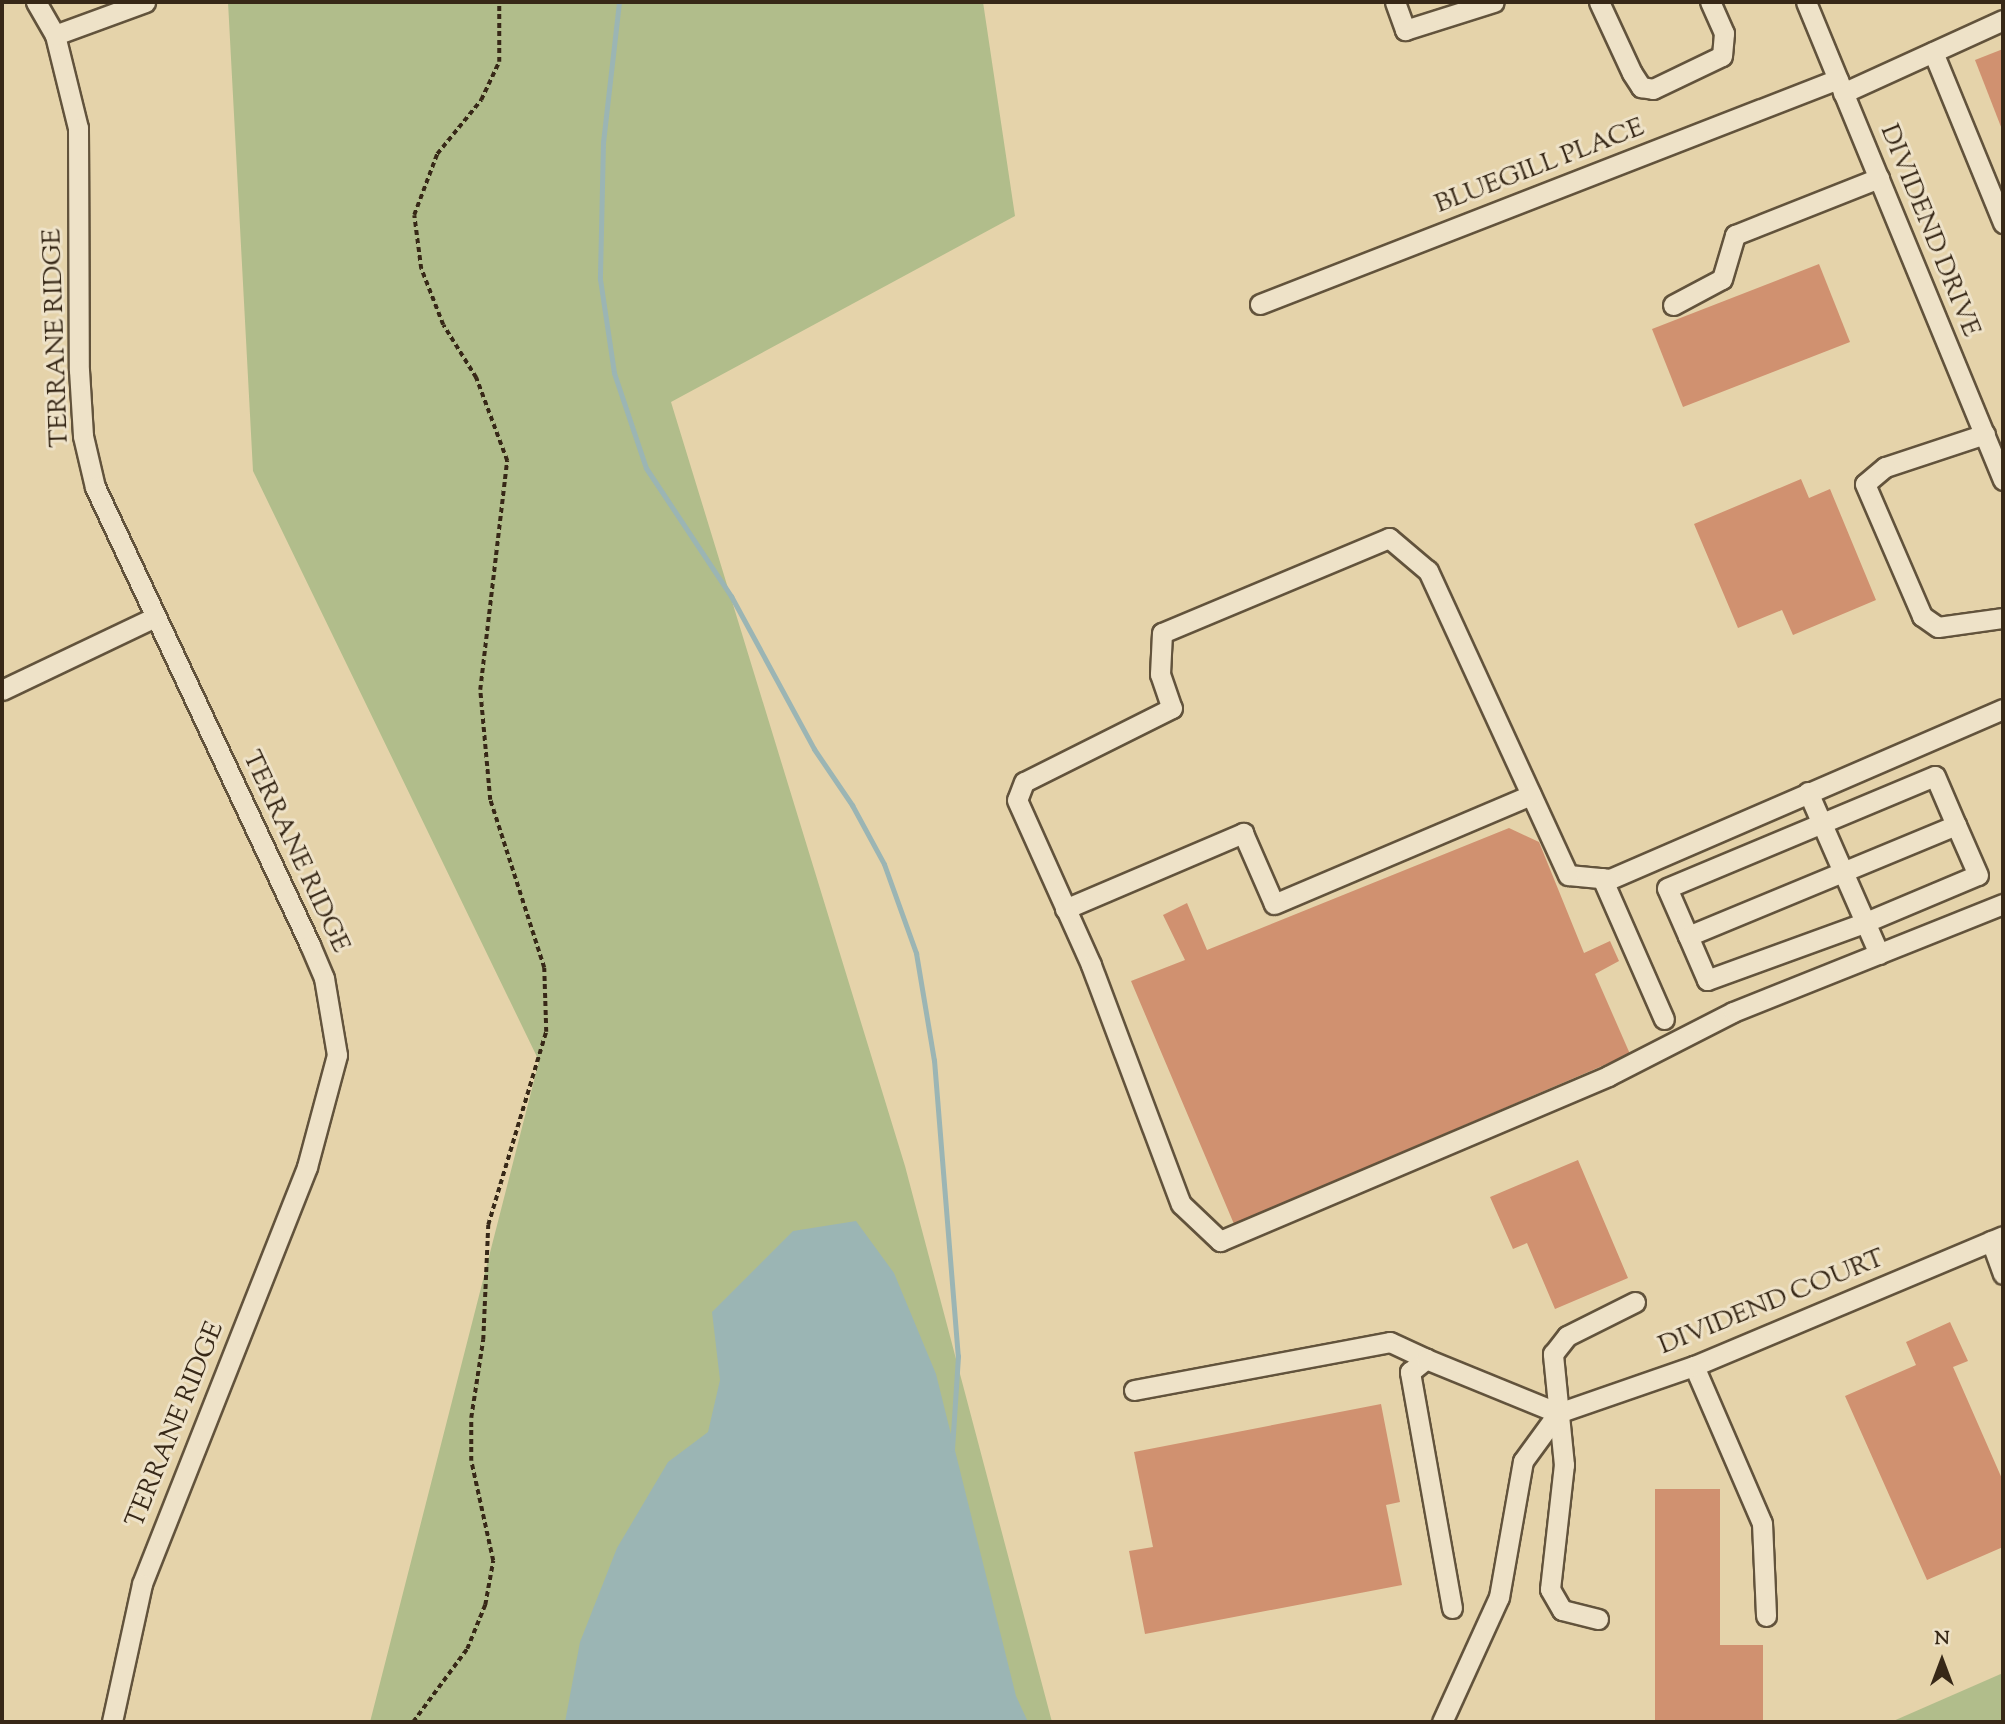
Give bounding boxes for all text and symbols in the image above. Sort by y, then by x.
street label: BLUEGILL PLACE [1431,113,1649,221]
street label: DIVIDEND DRIVE [1872,120,1986,342]
street label: TERRANE RIDGE [38,228,76,448]
street label: TERRANE RIDGE [235,746,355,958]
street label: DIVIDEND COURT [1655,1243,1889,1363]
street label: TERRANE RIDGE [120,1318,232,1532]
north arrow [1907,1626,1977,1696]
text: N [1934,1626,1950,1653]

